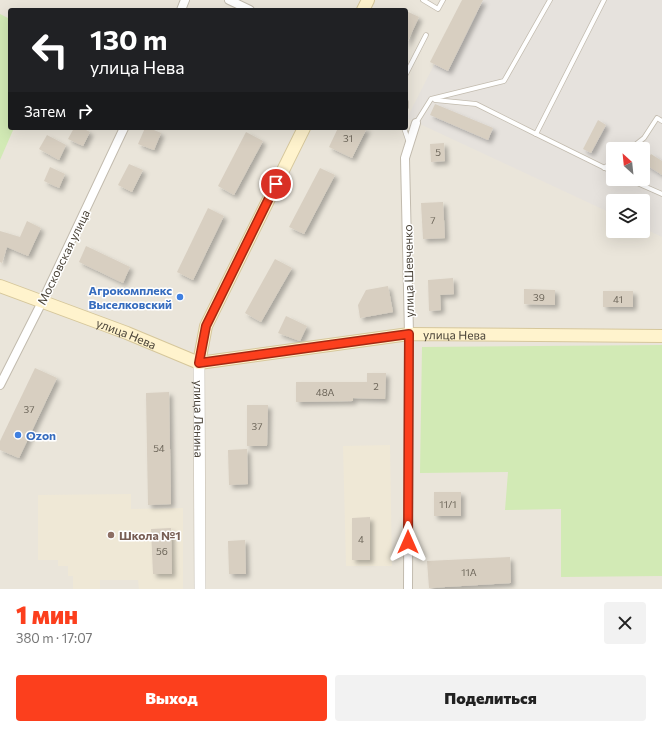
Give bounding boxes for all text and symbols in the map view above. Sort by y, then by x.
text: 130 m [90,22,167,56]
icon: left [24,24,76,76]
text: улица Нева [90,56,185,78]
icon: right [74,100,96,122]
text: Затем [24,102,66,120]
house number: 31 [343,132,353,144]
north arrow [606,142,650,186]
map controls [606,142,650,238]
house number: 5 [435,146,441,158]
pin [259,167,293,201]
icon: arrive [265,173,287,195]
button: layers [606,194,650,238]
street label: Московская улица [34,207,92,307]
house number: 7 [430,214,436,226]
street label: улица Шевченко [400,224,416,318]
place label: Агрокомплекс Выселковский [88,283,172,311]
house number: 39 [533,291,545,303]
marker: Агрокомплекс Выселковский [175,292,185,302]
house number: 41 [613,293,623,305]
street label: улица Нева [95,315,158,351]
street label: улица Нева [423,327,486,342]
street label: улица Ленина [192,380,206,458]
house number: 2 [373,380,379,392]
house number: 48А [316,386,334,398]
house number: 37 [24,403,34,415]
house number: 37 [252,420,262,432]
place label: Ozon [26,428,56,442]
marker: Ozon [13,430,23,440]
house number: 54 [153,442,165,454]
house number: 11/1 [439,498,457,510]
position arrow [387,521,429,563]
place label: Школа №1 [119,528,181,542]
marker: Школа №1 [106,530,116,540]
house number: 4 [358,533,364,545]
house number: 56 [156,545,168,557]
house number: 11А [461,566,477,578]
text: 1 мин [16,600,78,629]
button: close [604,602,646,644]
text: 380 m · 17:07 [16,630,92,646]
button: Выход [16,675,327,721]
button: Поделиться [335,675,646,721]

